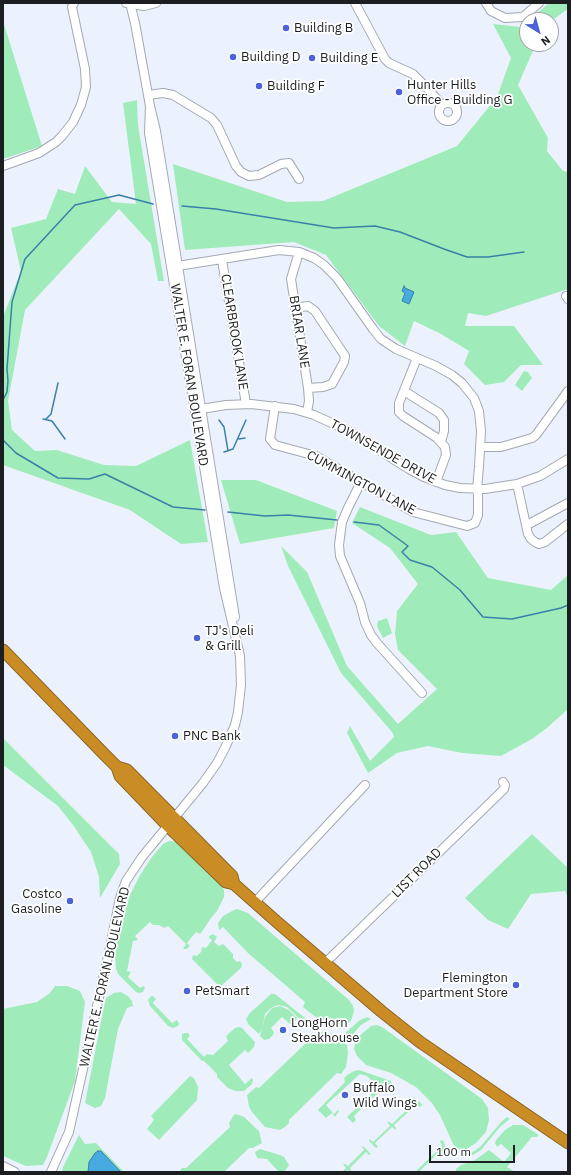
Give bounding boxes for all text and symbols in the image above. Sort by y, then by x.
north arrow [519,12,559,52]
place label: Building B [294,20,353,36]
marker: Building B [281,23,291,33]
text: N [538,33,553,49]
place label: Building D [241,49,300,65]
place label: Building E [320,50,378,66]
marker: Building D [228,52,238,62]
marker: Building E [307,53,317,63]
place label: Hunter Hills Office - Building G [407,77,513,108]
place label: Building F [267,78,325,94]
marker: Building F [254,81,264,91]
marker: Hunter Hills Office - Building G [394,87,404,97]
street label: CLEARBROOK LANE [217,273,251,391]
street label: WALTER E. FORAN BOULEVARD [167,283,211,467]
street label: BRIAR LANE [286,294,312,370]
street label: TOWNSENDE DRIVE [327,416,439,488]
street label: CUMMINGTON LANE [304,448,418,518]
place label: TJ's Deli & Grill [205,623,254,654]
marker: TJ's Deli & Grill [192,633,202,643]
place label: PNC Bank [183,728,241,744]
marker: PNC Bank [170,731,180,741]
street label: LIST ROAD [389,845,445,901]
street label: WALTER E. FORAN BOULEVARD [77,885,133,1069]
place label: Costco Gasoline [11,886,62,917]
marker: Costco Gasoline [65,896,75,906]
place label: Flemington Department Store [404,970,508,1001]
marker: Flemington Department Store [511,980,521,990]
place label: PetSmart [195,983,250,999]
marker: PetSmart [182,986,192,996]
place label: LongHorn Steakhouse [291,1015,360,1046]
marker: LongHorn Steakhouse [278,1025,288,1035]
place label: Buffalo Wild Wings [353,1080,417,1111]
marker: Buffalo Wild Wings [340,1090,350,1100]
scale bar [431,1137,517,1163]
text: 100 m [436,1144,471,1159]

